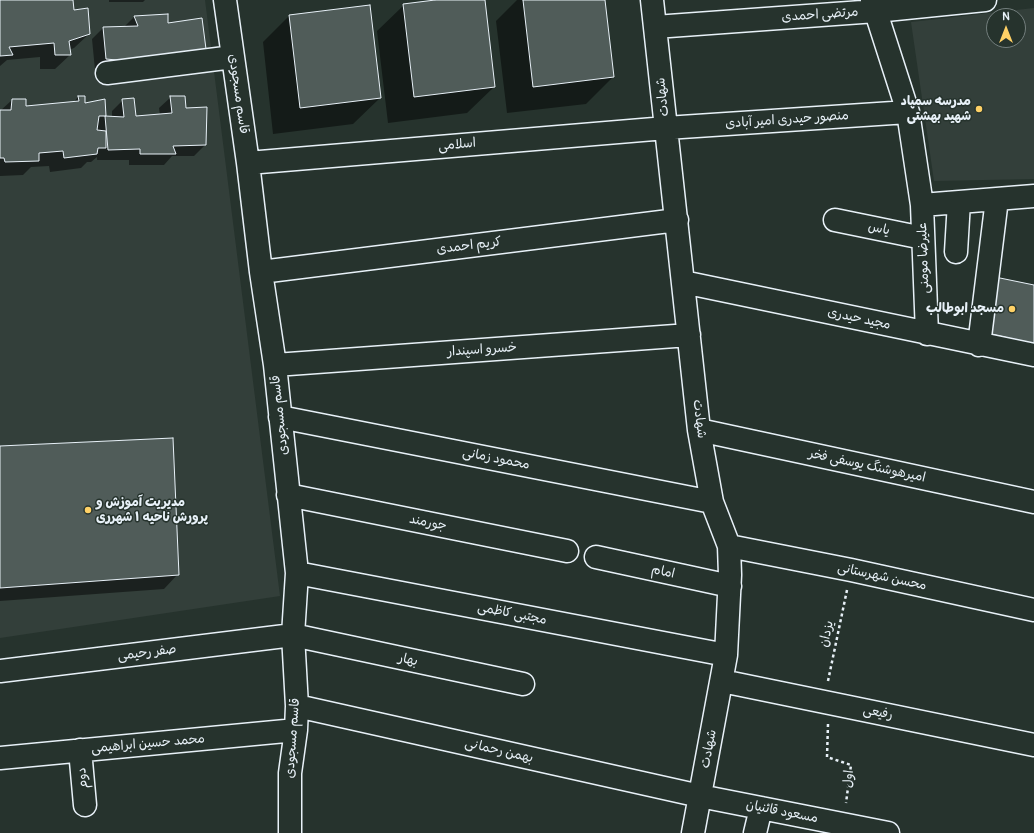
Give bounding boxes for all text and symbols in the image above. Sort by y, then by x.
street label: مرتضی احمدی [781,5,859,25]
north arrow [986,8,1026,48]
text: N [1002,10,1010,23]
street label: قاسم مسجودی [225,53,251,135]
street label: شهادت [653,77,673,117]
place label: مدرسه سمپاد شهید بهشتی [901,94,971,125]
marker: مدرسه سمپاد شهید بهشتی [974,104,984,114]
street label: منصور حیدری امیر آبادی [725,108,849,132]
street label: اسلامی [437,136,477,154]
street label: یاس [867,219,891,239]
street label: علیرضا مومنی [915,222,933,294]
street label: کریم احمدی [436,234,502,258]
place label: مسجد ابوطالب [926,301,1004,317]
marker: مسجد ابوطالب [1007,304,1017,314]
street label: مجید حیدری [826,305,892,333]
street label: خسرو اسپندار [447,340,517,360]
street label: قاسم مسجودی [268,374,292,456]
street label: شهادت [689,399,709,439]
street label: محمود زمانی [461,445,531,473]
street label: امیرهوشنگ یوسفی فخر [807,446,927,486]
place label: مدیریت آموزش و پرورش ناحیه ۱ شهرری [96,495,208,526]
marker: مدیریت آموزش و پرورش ناحیه ۱ شهرری [83,505,93,515]
street label: جورمند [408,512,448,534]
street label: محسن شهرستانی [836,560,928,594]
street label: امام [650,562,676,582]
street label: مجتبی کاظمی [476,600,548,628]
street label: یزدان [817,619,837,649]
street label: صفر رحیمی [117,642,177,664]
street label: بهار [397,650,419,670]
street label: قاسم مسجودی [282,697,304,779]
street label: رفیعی [862,702,894,724]
street label: شهادت [698,728,720,770]
street label: محمد حسین ابراهیمی [90,731,206,757]
street label: بهمن رحمانی [463,736,535,766]
street label: دوم [74,767,92,789]
street label: اول [840,769,858,789]
street label: مسعود قائنیان [745,797,819,827]

